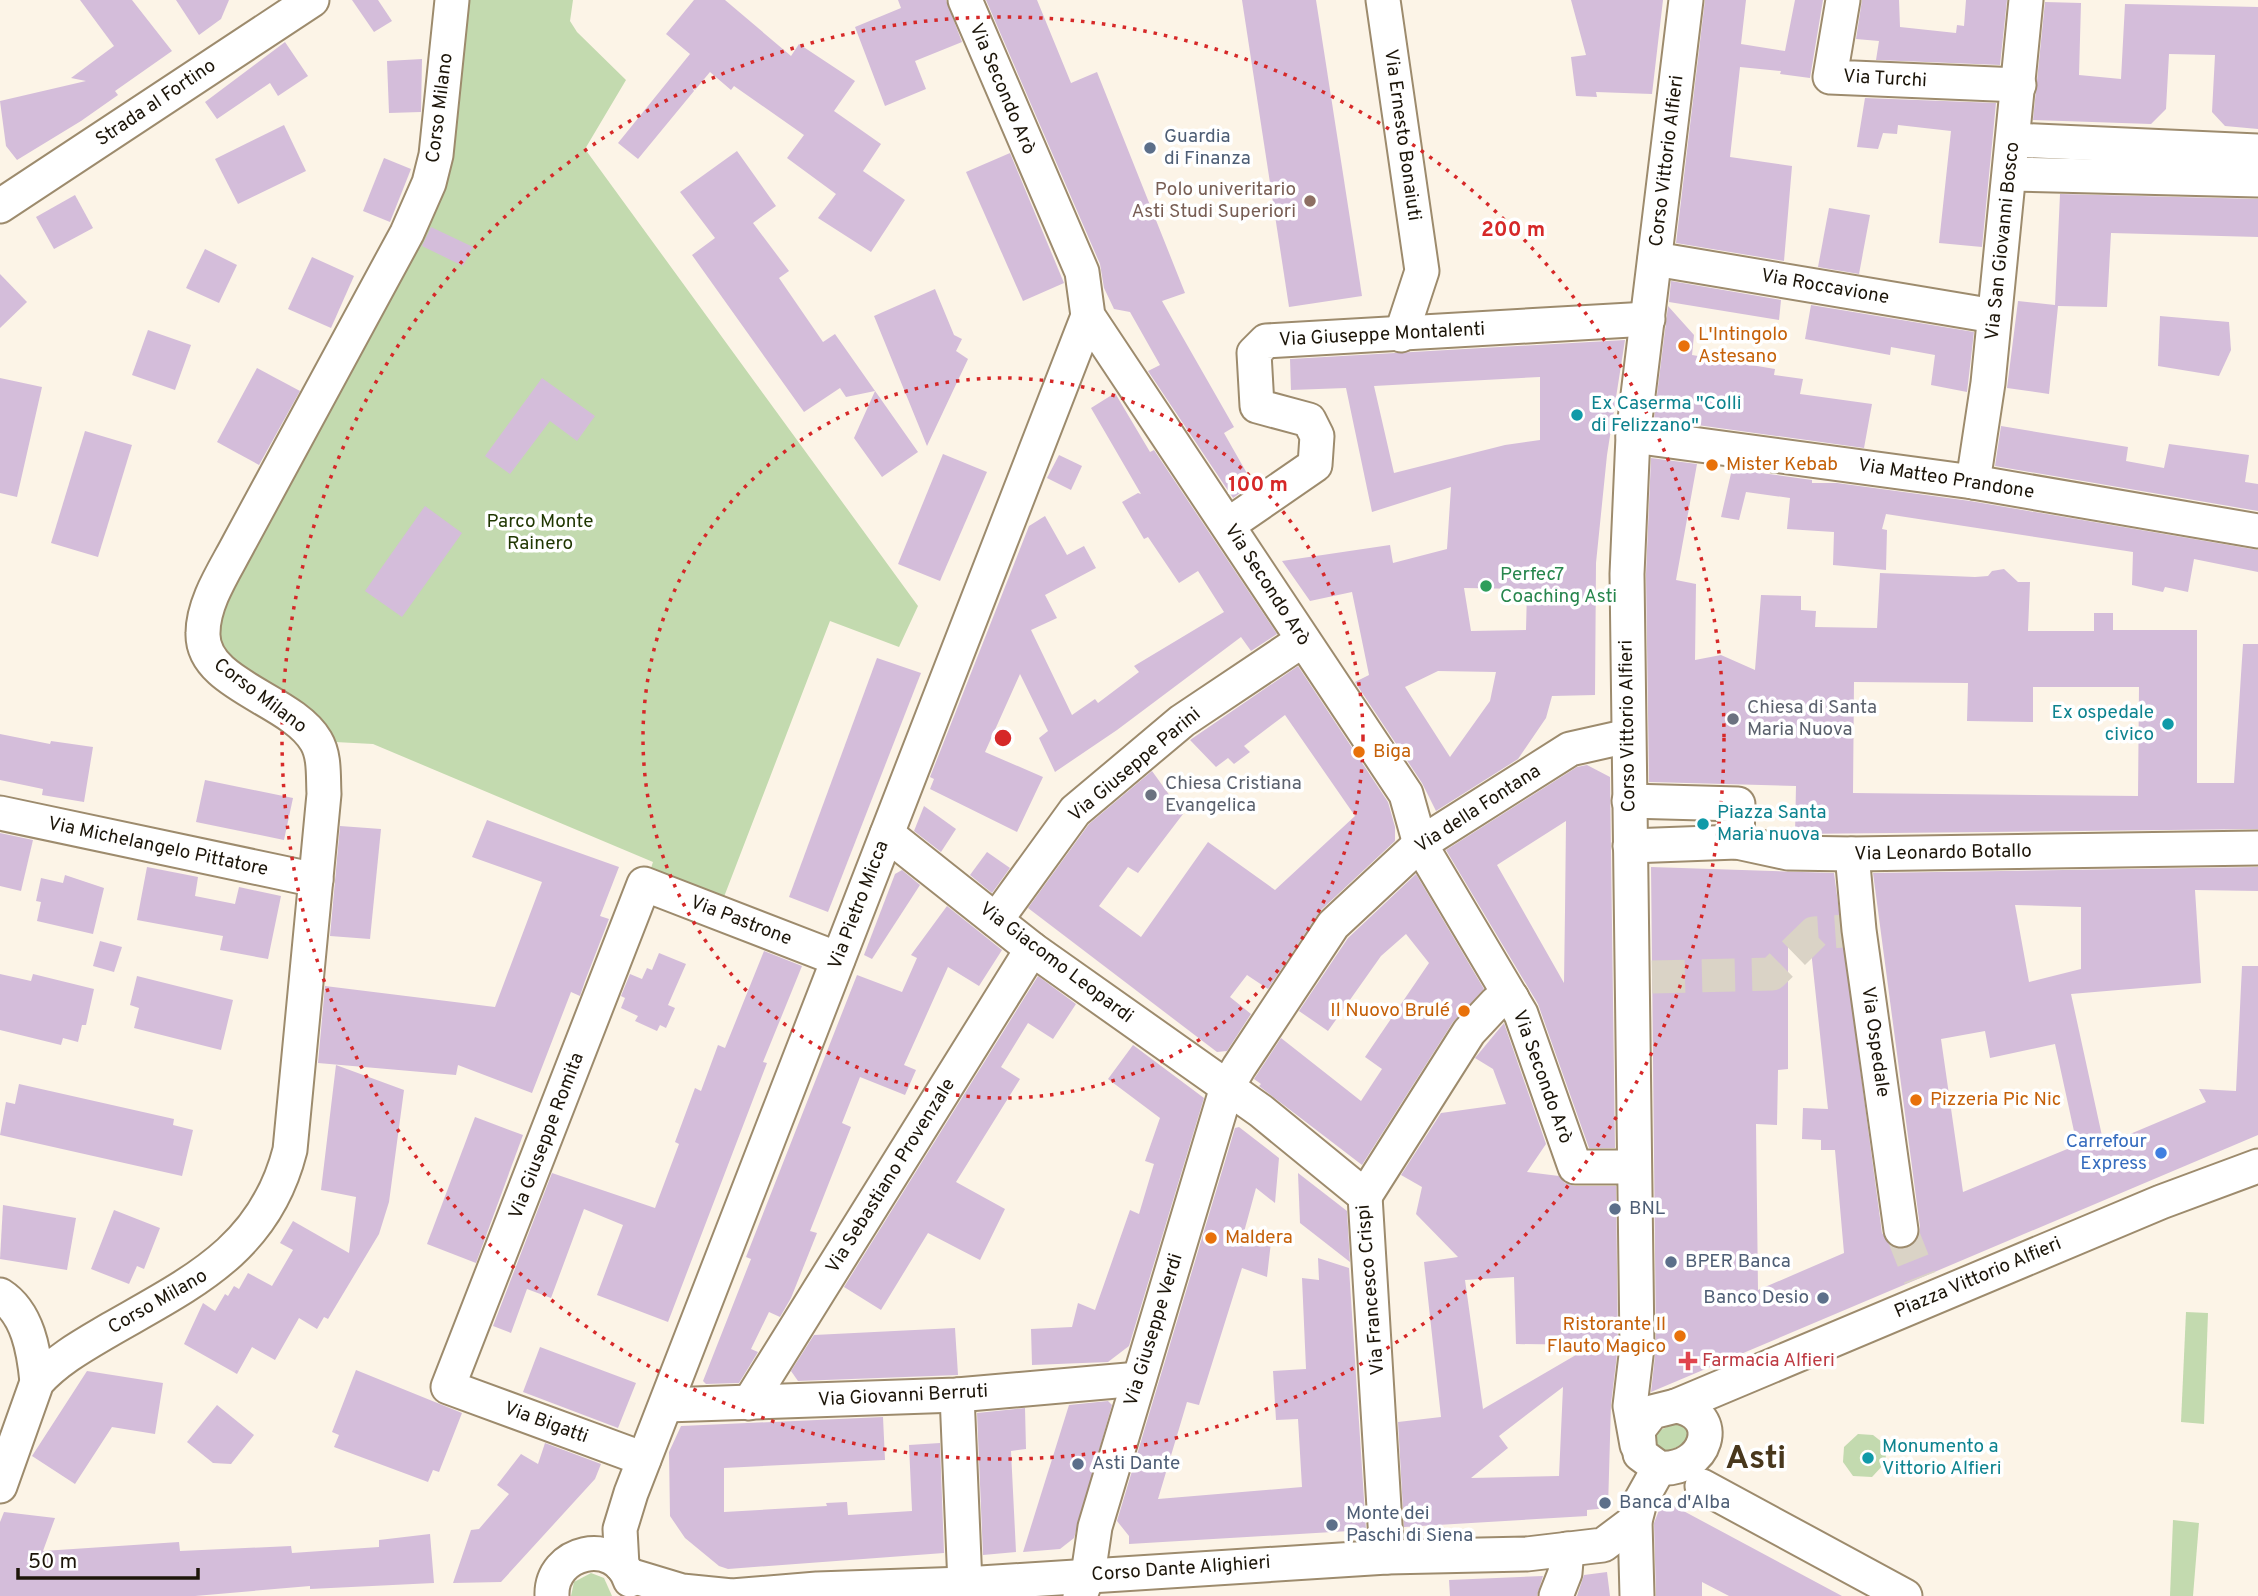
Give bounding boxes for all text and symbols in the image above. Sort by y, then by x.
street label: Via Secondo Arò [964,20,1040,158]
street label: Via Ernesto Bonaiuti [1378,48,1426,222]
street label: Corso Milano [421,52,459,164]
street label: Strada al Fortino [91,54,221,152]
street label: Via Turchi [1842,65,1928,93]
street label: Corso Vittorio Alfieri [1645,74,1689,248]
place label: Guardia di Finanza [1164,125,1251,171]
marker: Guardia di Finanza [1142,140,1158,156]
street label: Via San Giovanni Bosco [1981,141,2025,341]
place label: Polo univeritario Asti Studi Superiori [1131,178,1296,224]
marker: Polo univeritario Asti Studi Superiori [1302,193,1318,209]
text: 200 m [1481,217,1545,244]
street label: Via Roccavione [1759,264,1891,310]
street label: Via Giuseppe Montalenti [1278,318,1486,352]
place label: L'Intingolo Astesano [1698,323,1788,369]
marker: L'Intingolo Astesano [1676,338,1692,354]
place label: Ex Caserma "Colli di Felizzano" [1591,392,1741,438]
marker: Ex Caserma "Colli di Felizzano" [1569,407,1585,423]
place label: Mister Kebab [1726,453,1838,477]
street label: Via Matteo Prandone [1856,453,2036,505]
marker: Mister Kebab [1704,457,1720,473]
text: 100 m [1228,472,1288,499]
park label: Parco Monte Rainero [487,510,593,556]
street label: Via Secondo Arò [1219,520,1315,650]
place label: Perfec7 Coaching Asti [1500,563,1617,609]
marker: Perfec7 Coaching Asti [1478,578,1494,594]
street label: Corso Vittorio Alfieri [1614,639,1642,813]
street label: Corso Milano [209,653,311,739]
place label: Chiesa di Santa Maria Nuova [1747,696,1877,742]
place label: Ex ospedale civico [2052,701,2154,747]
street label: Via Giuseppe Parini [1064,703,1206,827]
marker: Chiesa di Santa Maria Nuova [1725,711,1741,727]
marker: Ex ospedale civico [2160,716,2176,732]
centre of rings [991,726,1015,750]
place label: Biga [1373,740,1411,764]
marker: Biga [1351,744,1367,760]
street label: Via della Fontana [1411,759,1545,859]
place label: Chiesa Cristiana Evangelica [1165,772,1302,818]
marker: Chiesa Cristiana Evangelica [1143,787,1159,803]
place label: Piazza Santa Maria nuova [1717,801,1826,847]
street label: Via Michelangelo Pittatore [46,812,270,882]
marker: Piazza Santa Maria nuova [1695,816,1711,832]
street label: Via Pietro Micca [823,837,895,973]
street label: Via Leonardo Botallo [1854,839,2032,867]
street label: Via Pastrone [687,891,795,951]
street label: Via Giacomo Leopardi [974,897,1138,1029]
street label: Via Ospedale [1855,985,1895,1099]
place label: Il Nuovo Brulé [1330,999,1450,1023]
marker: Il Nuovo Brulé [1456,1003,1472,1019]
street label: Via Secondo Arò [1507,1007,1577,1147]
street label: Via Giuseppe Romita [504,1049,590,1223]
street label: Via Sebastiano Provenzale [821,1074,961,1278]
place label: Pizzeria Pic Nic [1930,1088,2061,1112]
marker: Pizzeria Pic Nic [1908,1092,1924,1108]
place label: Carrefour Express [2066,1130,2148,1176]
marker: Carrefour Express [2153,1145,2169,1161]
place label: BNL [1629,1197,1666,1221]
marker: BNL [1607,1201,1623,1217]
street label: Via Francesco Crispi [1352,1204,1390,1376]
place label: Maldera [1225,1226,1293,1250]
marker: Maldera [1203,1230,1219,1246]
street label: Piazza Vittorio Alfieri [1891,1232,2065,1324]
place label: BPER Banca [1685,1250,1791,1274]
street label: Via Giuseppe Verdi [1119,1251,1189,1409]
marker: BPER Banca [1663,1254,1679,1270]
street label: Corso Milano [104,1264,212,1340]
place label: Banco Desio [1703,1286,1809,1310]
marker: Banco Desio [1815,1290,1831,1306]
place label: Ristorante Il Flauto Magico [1547,1313,1666,1359]
marker: Ristorante Il Flauto Magico [1672,1328,1688,1344]
place label: Farmacia Alfieri [1702,1349,1835,1373]
marker: Farmacia Alfieri [1680,1353,1696,1369]
street label: Via Giovanni Berruti [817,1380,989,1412]
street label: Via Bigatti [501,1397,591,1449]
place label: Monumento a Vittorio Alfieri [1882,1435,2002,1481]
district label: Asti [1726,1439,1786,1481]
marker: Monumento a Vittorio Alfieri [1860,1450,1876,1466]
place label: Asti Dante [1092,1452,1180,1476]
marker: Asti Dante [1070,1456,1086,1472]
place label: Banca d'Alba [1619,1491,1730,1515]
marker: Banca d'Alba [1597,1495,1613,1511]
place label: Monte dei Paschi di Siena [1346,1502,1473,1548]
marker: Monte dei Paschi di Siena [1324,1517,1340,1533]
scale bar [18,1536,198,1580]
text: 50 m [28,1549,77,1576]
street label: Corso Dante Alighieri [1091,1551,1271,1587]

